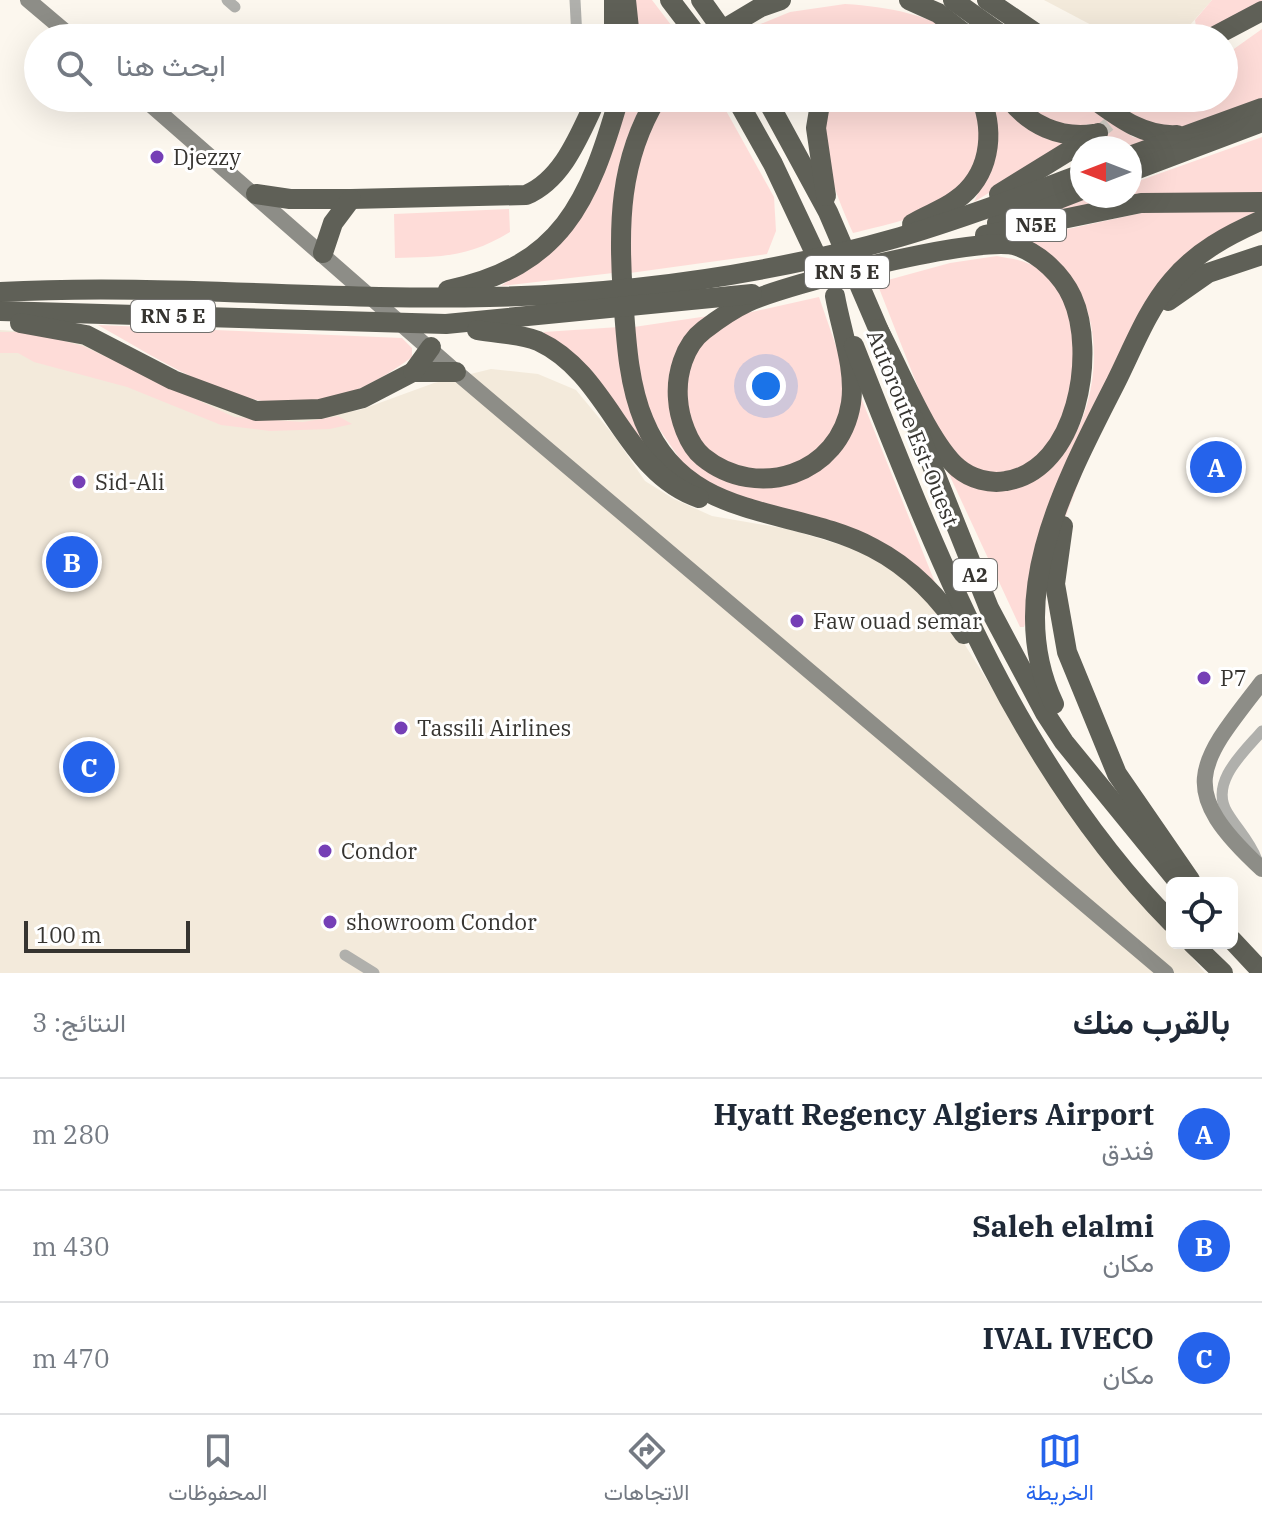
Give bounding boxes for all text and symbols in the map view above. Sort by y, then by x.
search box [24,24,1238,112]
text: ابحث هنا [116,45,226,84]
icon: search [52,46,96,90]
north arrow [1070,136,1142,208]
place label: Djezzy [173,142,241,171]
marker: Djezzy [148,148,166,166]
road number: N5E [1006,209,1066,241]
road number: RN 5 E [805,256,889,288]
road number: RN 5 E [131,300,215,332]
street label: Autoroute Est-Ouest [861,325,966,531]
your location [746,366,786,406]
pin: A [1190,437,1242,497]
place label: Sid-Ali [95,467,165,496]
marker: Sid-Ali [70,473,88,491]
pin: B [46,532,98,592]
road number: A2 [953,559,997,591]
place label: Faw ouad semar [813,606,982,635]
marker: Faw ouad semar [788,612,806,630]
place label: P7 [1220,663,1247,692]
marker: P7 [1195,669,1213,687]
place label: Tassili Airlines [417,713,571,742]
marker: Tassili Airlines [392,719,410,737]
pin: C [63,737,115,797]
place label: Condor [341,836,417,865]
marker: Condor [316,842,334,860]
map controls [1166,877,1238,949]
button: locate [1166,877,1238,949]
place label: showroom Condor [346,907,537,936]
marker: showroom Condor [321,913,339,931]
scale bar [24,917,190,953]
text: 100 m [36,920,102,949]
text: بالقرب منك [1073,999,1230,1043]
text: النتائج: 3 [32,1005,126,1039]
text: Hyatt Regency Algiers Airport [713,1094,1154,1133]
text: 280 m [32,1117,110,1151]
text: A [1195,1117,1213,1151]
text: فندق [1102,1133,1154,1167]
text: Saleh elalmi [972,1206,1154,1245]
text: 430 m [32,1229,110,1263]
text: B [1195,1229,1213,1263]
text: مكان [1102,1245,1154,1279]
text: IVAL IVECO [982,1318,1154,1357]
text: 470 m [32,1341,110,1375]
text: C [1195,1341,1213,1375]
text: مكان [1102,1357,1154,1391]
tab: المحفوظات [168,1429,267,1512]
tab: الاتجاهات [604,1429,689,1512]
tab: الخريطة [1026,1429,1094,1512]

